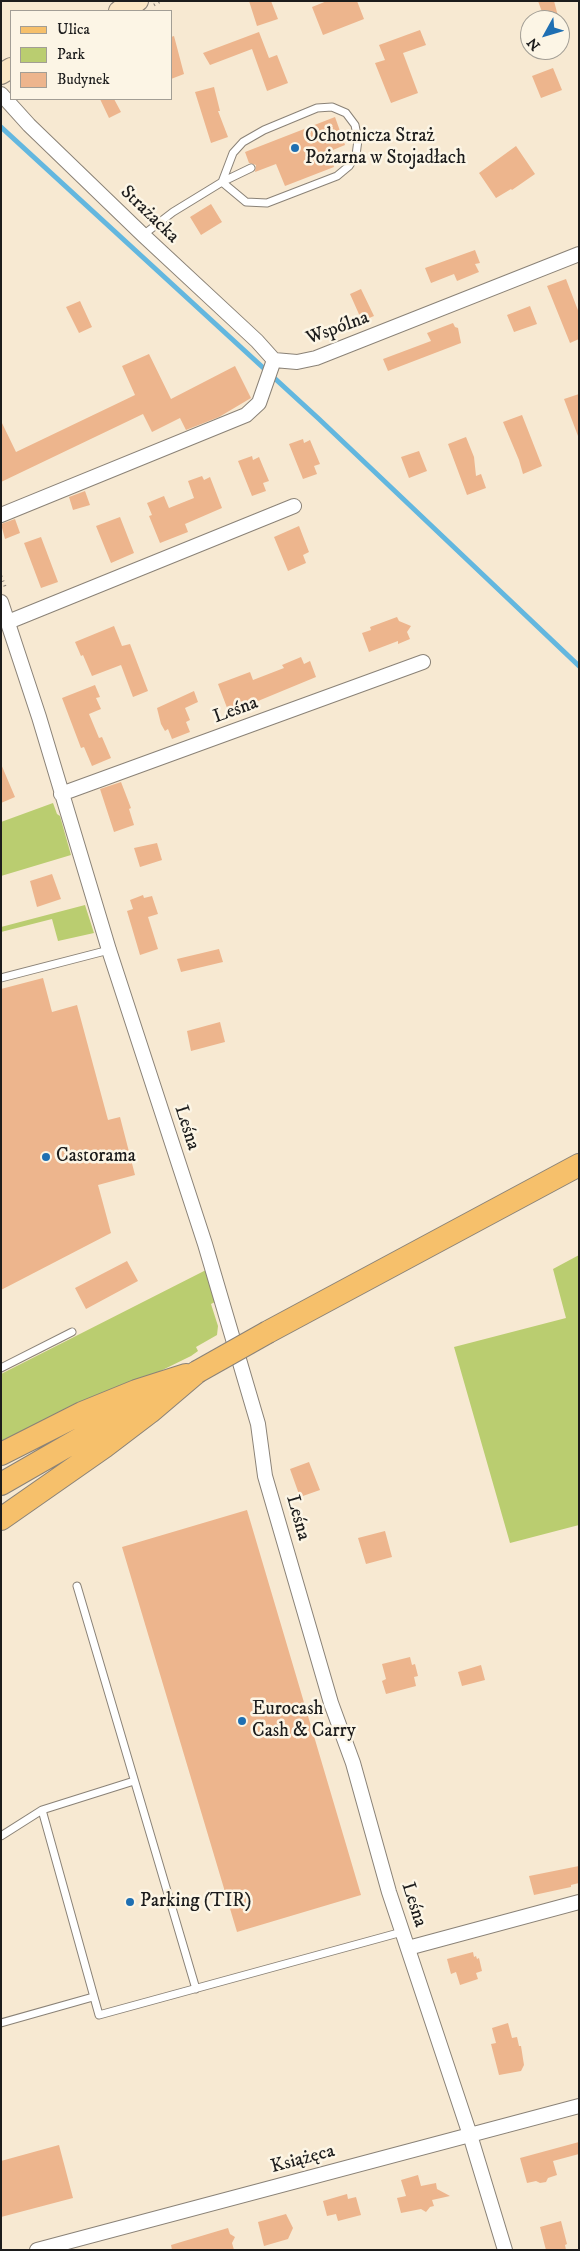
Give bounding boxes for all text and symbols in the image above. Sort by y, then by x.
legend [10,10,172,100]
north arrow [520,10,570,60]
text: Ulica [57,20,90,39]
text: N [524,34,545,54]
text: Park [57,45,85,64]
text: Budynek [57,70,110,89]
place label: Ochotnicza Straż Pożarna w Stojadłach [305,126,466,170]
marker: Ochotnicza Straż Pożarna w Stojadłach [289,142,301,154]
street label: Strażacka [115,181,183,249]
street label: Wspólna [303,307,373,351]
street label: Leśna [211,692,261,730]
street label: Leśna [168,1103,204,1153]
place label: Castorama [56,1146,136,1168]
marker: Castorama [40,1151,52,1163]
street label: Leśna [280,1493,314,1543]
place label: Eurocash Cash & Carry [252,1699,356,1743]
marker: Eurocash Cash & Carry [236,1715,248,1727]
street label: Leśna [395,1880,431,1930]
place label: Parking (TIR) [140,1891,251,1913]
marker: Parking (TIR) [124,1896,136,1908]
street label: Książęca [269,2141,337,2179]

